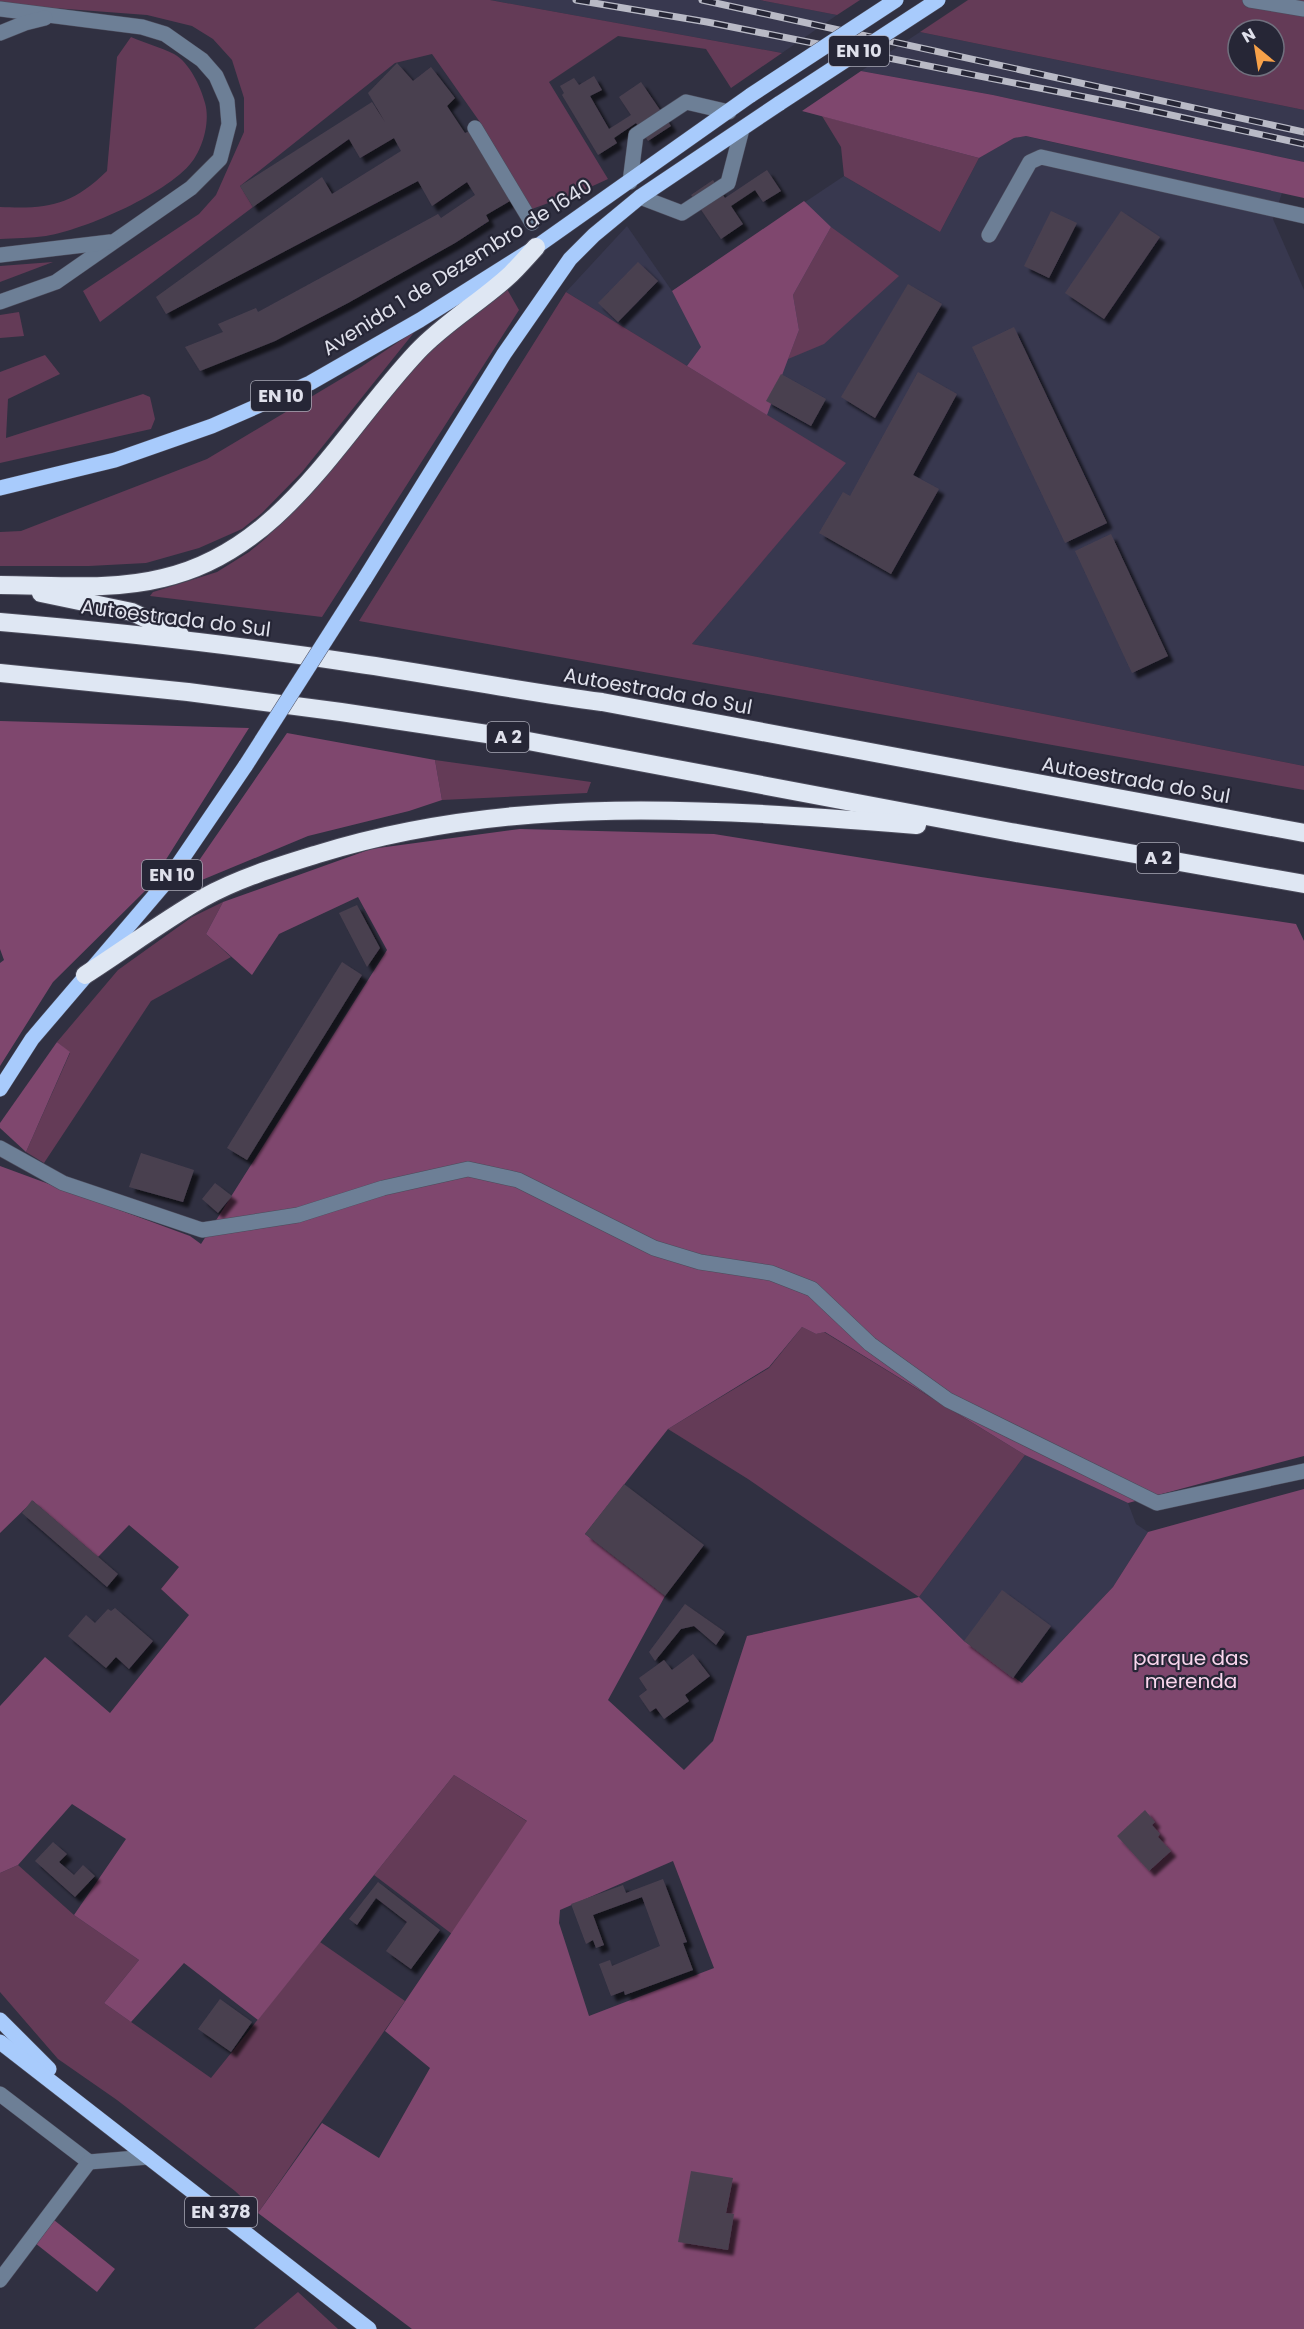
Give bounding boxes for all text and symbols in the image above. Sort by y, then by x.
north arrow [1226,18,1286,78]
text: N [1238,22,1260,48]
road number: EN 10 [829,36,889,66]
street label: Avenida 1 de Dezembro de 1640 [317,172,597,362]
road number: EN 10 [251,381,311,411]
street label: Autoestrada do Sul [80,592,272,644]
street label: Autoestrada do Sul [562,661,754,721]
road number: A 2 [487,722,529,752]
street label: Autoestrada do Sul [1040,750,1232,810]
road number: A 2 [1137,843,1179,873]
road number: EN 10 [142,860,202,890]
park label: parque das merenda [1133,1644,1249,1695]
road number: EN 378 [185,2197,257,2227]

